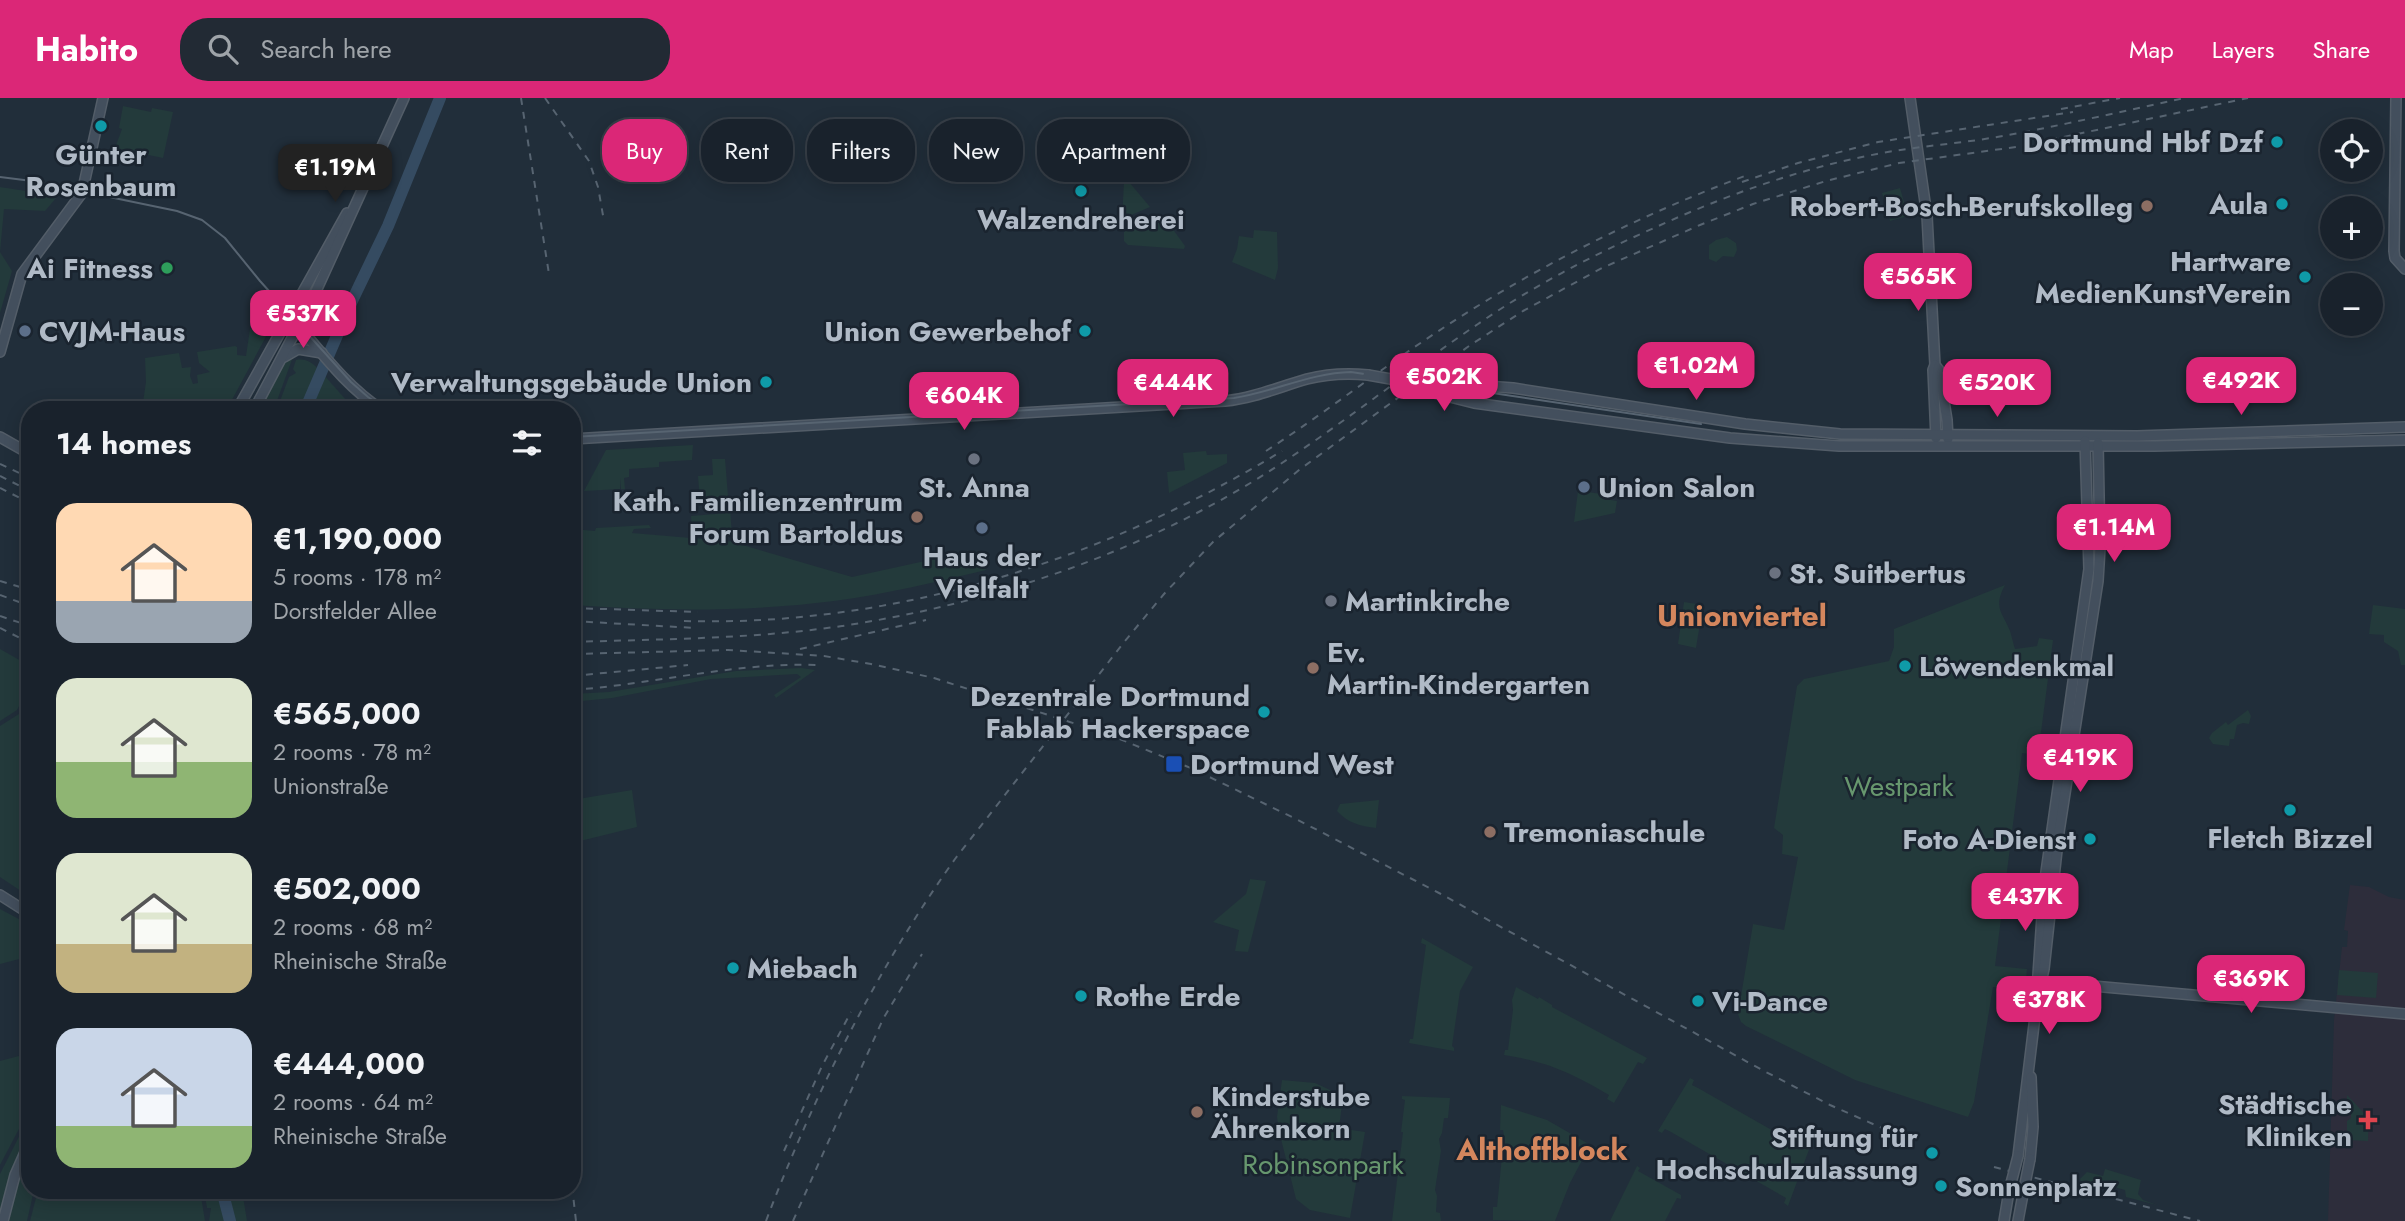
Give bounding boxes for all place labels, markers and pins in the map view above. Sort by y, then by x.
marker: Günter Rosenbaum [93,118,109,134]
place label: Dortmund Hbf Dzf [2023,122,2264,163]
place label: Günter Rosenbaum [26,134,176,207]
marker: Dortmund Hbf Dzf [2269,134,2285,150]
pin: €1.19M [278,144,392,204]
marker: Walzendreherei [1073,183,1089,199]
place label: Aula [2208,184,2268,225]
place label: Robert-Bosch-Berufskolleg [1789,186,2133,227]
marker: Aula [2274,196,2290,212]
marker: Robert-Bosch-Berufskolleg [2139,198,2155,214]
place label: Walzendreherei [977,199,1185,240]
place label: Hartware MedienKunstVerein [2035,241,2291,314]
place label: Ai Fitness [25,248,153,289]
pin: €565K [1869,254,1967,313]
marker: Ai Fitness [159,260,175,276]
marker: Hartware MedienKunstVerein [2297,269,2313,285]
pin: €537K [254,290,352,350]
place label: CVJM-Haus [39,311,185,352]
place label: Union Gewerbehof [824,311,1072,352]
marker: CVJM-Haus [17,323,33,339]
marker: Union Gewerbehof [1077,323,1093,339]
pin: €1.02M [1639,342,1753,402]
pin: €502K [1395,354,1493,413]
pin: €492K [2192,358,2290,417]
pin: €444K [1124,360,1222,419]
pin: €520K [1948,360,2046,419]
place label: Verwaltungsgebäude Union [390,362,752,403]
pin: €604K [915,372,1013,432]
marker: Verwaltungsgebäude Union [758,374,774,390]
marker: St. Anna [966,451,982,467]
place label: St. Anna [918,467,1030,508]
place label: Union Salon [1598,467,1755,508]
marker: Union Salon [1576,479,1592,495]
place label: Kath. Familienzentrum Forum Bartoldus [612,481,903,554]
pin: €1.14M [2057,504,2171,564]
marker: Kath. Familienzentrum Forum Bartoldus [909,509,925,525]
marker: Haus der Vielfalt [974,520,990,536]
place label: Haus der Vielfalt [922,536,1042,609]
place label: St. Suitbertus [1789,553,1966,594]
marker: St. Suitbertus [1767,565,1783,581]
place label: Martinkirche [1345,581,1510,622]
marker: Martinkirche [1323,593,1339,609]
place label: Ev. Martin-Kindergarten [1327,632,1590,705]
place label: Löwendenkmal [1919,646,2114,687]
marker: Löwendenkmal [1897,658,1913,674]
marker: Ev. Martin-Kindergarten [1305,660,1321,676]
place label: Dezentrale Dortmund Fablab Hackerspace [970,676,1250,749]
marker: Dezentrale Dortmund Fablab Hackerspace [1256,704,1272,720]
pin: €419K [2031,734,2129,794]
place label: Dortmund West [1190,744,1394,785]
marker: Dortmund West [1164,754,1184,774]
marker: Fletch Bizzel [2282,802,2298,818]
place label: Tremoniaschule [1504,812,1705,853]
place label: Fletch Bizzel [2207,818,2373,859]
place label: Foto A-Dienst [1902,819,2076,860]
marker: Tremoniaschule [1482,824,1498,840]
marker: Foto A-Dienst [2082,831,2098,847]
pin: €437K [1976,874,2074,933]
place label: Miebach [747,948,858,989]
pin: €369K [2202,956,2300,1015]
marker: Miebach [725,960,741,976]
place label: Rothe Erde [1095,976,1241,1017]
pin: €378K [2000,976,2098,1036]
place label: Vi-Dance [1711,981,1828,1022]
marker: Rothe Erde [1073,988,1089,1004]
marker: Vi-Dance [1690,993,1706,1009]
place label: Kinderstube Ährenkorn [1210,1076,1370,1149]
place label: Städtische Kliniken [2218,1084,2352,1157]
marker: Kinderstube Ährenkorn [1189,1104,1205,1120]
marker: Städtische Kliniken [2358,1110,2378,1130]
place label: Stiftung für Hochschulzulassung [1656,1117,1918,1190]
marker: Stiftung für Hochschulzulassung [1924,1145,1940,1161]
place label: Sonnenplatz [1955,1166,2117,1207]
marker: Sonnenplatz [1933,1178,1949,1194]

